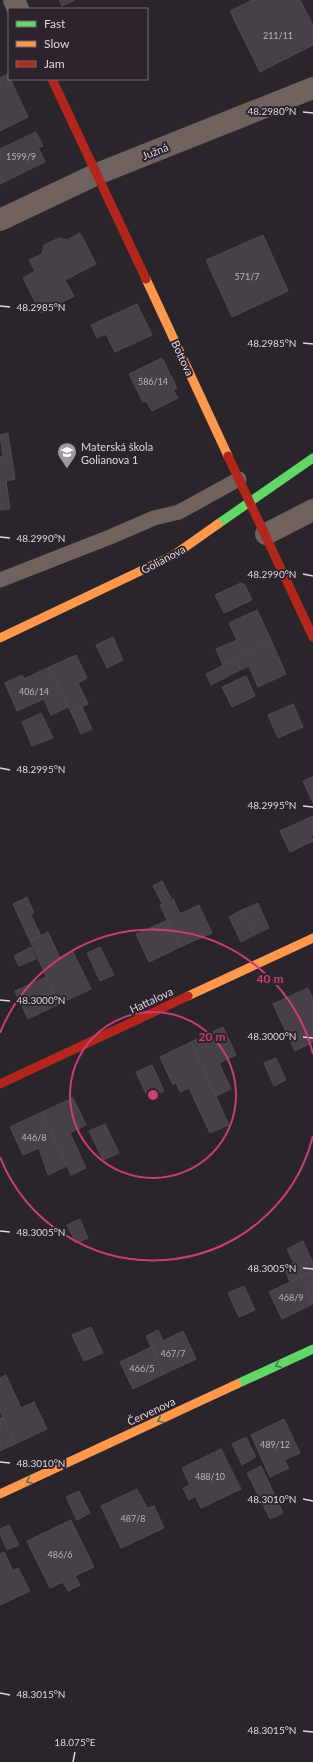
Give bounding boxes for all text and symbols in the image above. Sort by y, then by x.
legend [8,8,148,80]
text: Fast [44,16,66,31]
house number: 211/11 [263,30,293,41]
text: Slow [44,36,70,51]
text: Jam [44,56,65,71]
text: 48.2980°N [248,105,296,117]
street label: Južná [140,140,170,162]
house number: 1599/9 [6,151,36,162]
house number: 571/7 [235,271,259,282]
text: 48.2985°N [17,301,65,313]
text: 48.2985°N [248,337,296,349]
street label: Bottova [169,338,197,378]
house number: 586/14 [138,376,168,387]
place label: Materská škola Golianova 1 [81,440,153,466]
school or university icon: Materská škola Golianova 1 [56,441,78,469]
text: 48.2990°N [17,532,65,544]
street label: Golianova [139,542,187,576]
text: 48.2990°N [248,568,296,580]
house number: 406/14 [19,686,49,697]
text: 48.2995°N [17,763,65,775]
text: 48.2995°N [248,799,296,811]
text: 40 m [257,971,283,986]
street label: Hattalova [127,984,175,1016]
text: 48.3000°N [17,994,65,1006]
text: 20 m [199,1029,225,1044]
text: 48.3000°N [248,1030,296,1042]
centre of rings [146,1088,160,1102]
house number: 446/8 [22,1132,46,1143]
text: 48.3005°N [17,1226,65,1238]
text: 48.3005°N [248,1262,296,1274]
house number: 468/9 [279,1292,303,1303]
house number: 467/7 [161,1348,185,1359]
one-way arrow [274,1360,282,1368]
house number: 466/5 [130,1363,154,1374]
street label: Červenova [125,1394,177,1428]
one-way arrow [156,1415,164,1423]
house number: 489/12 [260,1439,290,1450]
text: 48.3010°N [17,1457,65,1469]
house number: 488/10 [195,1471,225,1482]
one-way arrow [26,1476,34,1484]
text: 48.3010°N [248,1493,296,1505]
house number: 487/8 [121,1513,145,1524]
house number: 486/6 [48,1549,72,1560]
text: 48.3015°N [17,1688,65,1700]
text: 48.3015°N [248,1724,296,1736]
text: 18.075°E [54,1736,96,1748]

